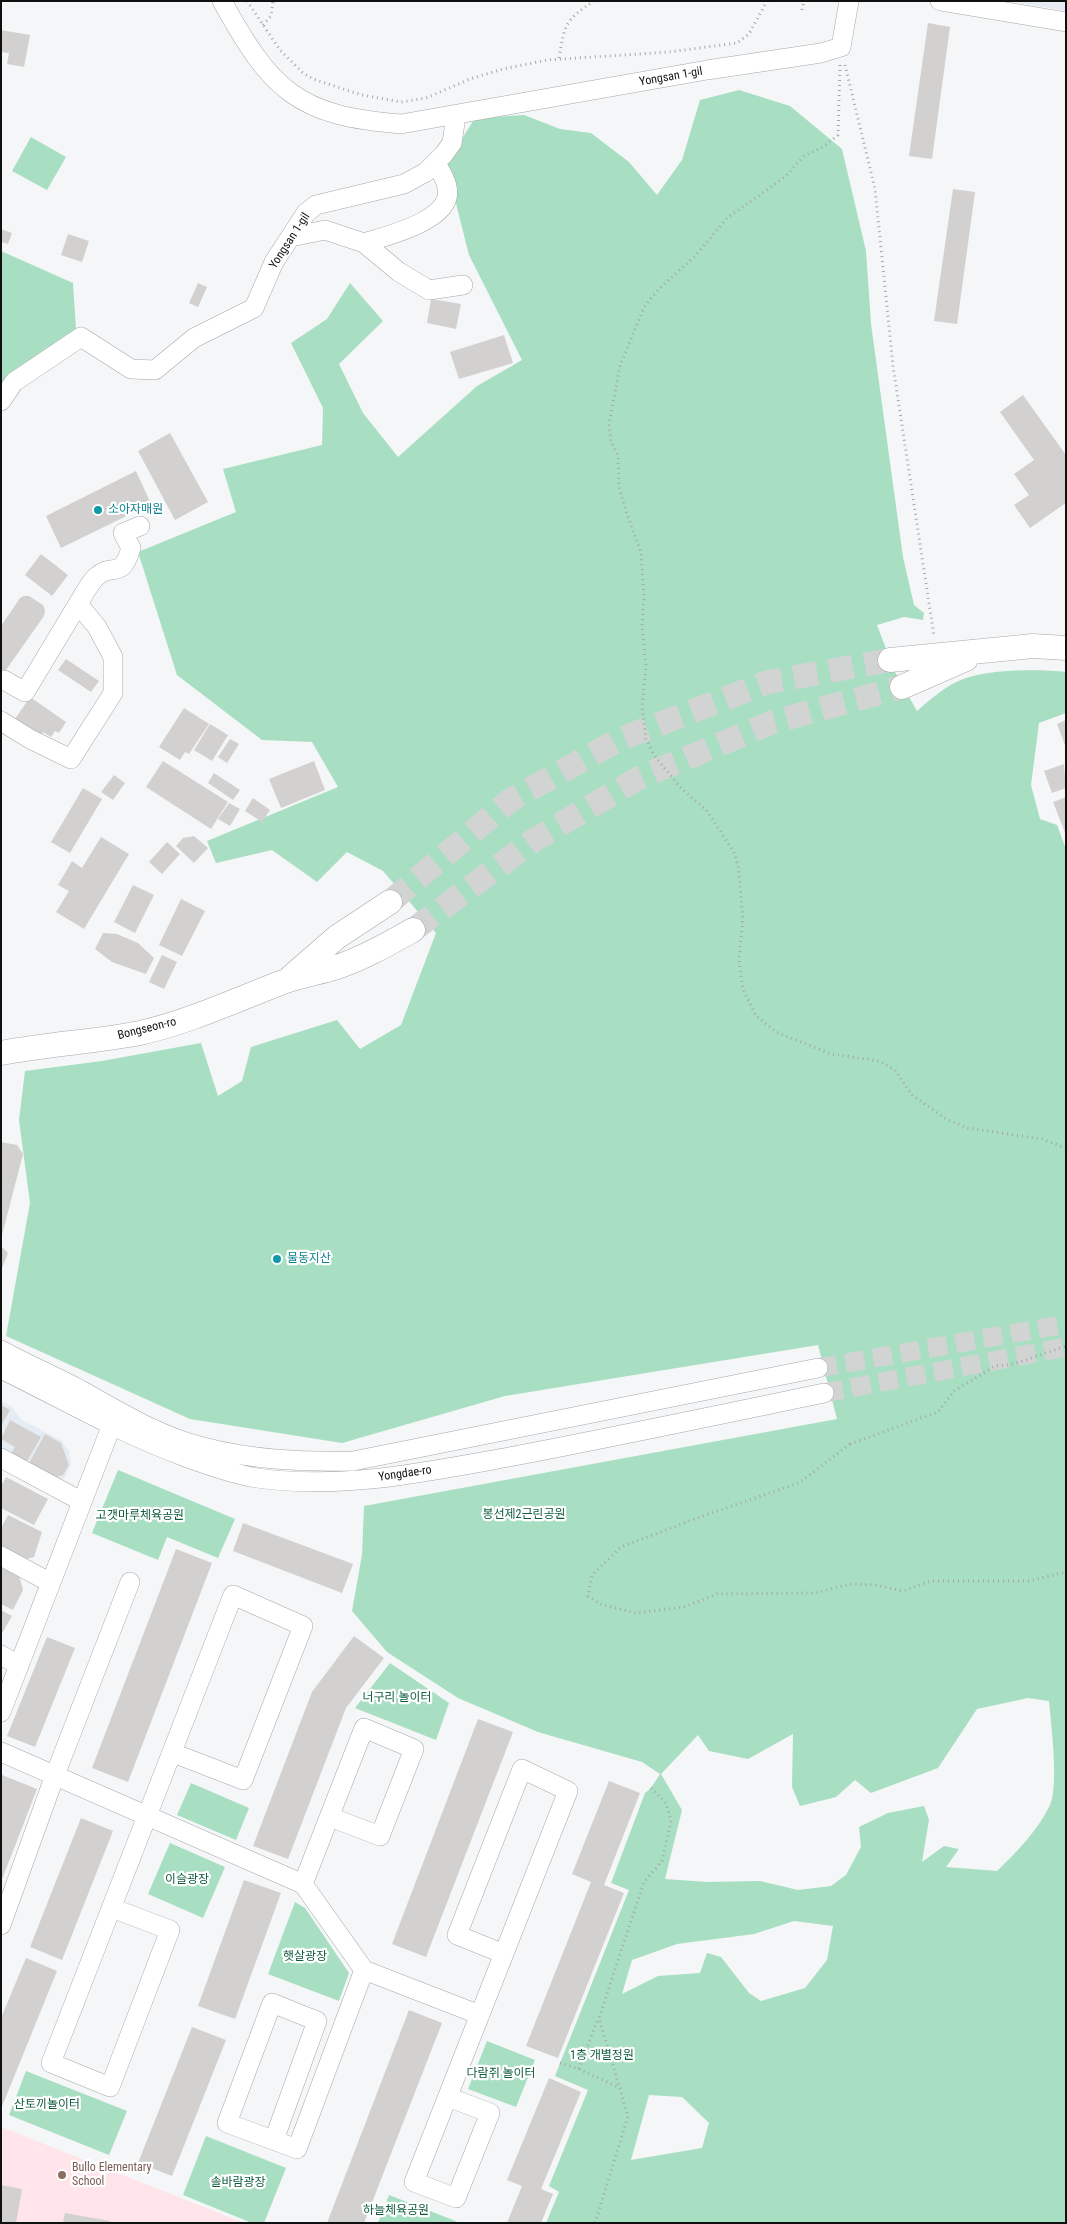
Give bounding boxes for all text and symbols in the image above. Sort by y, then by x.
street label: Yongsan 1-gil [638,64,704,90]
street label: Yongsan 1-gil [267,210,313,272]
place label: 소아자매원 [108,503,163,517]
marker: 소아자매원 [92,504,104,516]
street label: Bongseon-ro [116,1015,178,1043]
place label: 물동지산 [287,1252,331,1266]
marker: 물동지산 [271,1253,283,1265]
street label: Yongdae-ro [377,1463,433,1485]
park label: 봉선제2근린공원 [482,1508,566,1522]
park label: 고갯마루체육공원 [96,1509,184,1523]
park label: 너구리 놀이터 [363,1691,431,1705]
park label: 이슬광장 [165,1873,209,1887]
park label: 햇살광장 [283,1950,327,1964]
park label: 1층 개별정원 [570,2049,634,2063]
park label: 다람쥐 놀이터 [467,2067,535,2081]
park label: 산토끼놀이터 [14,2098,80,2112]
place label: Bullo Elementary School [72,2161,152,2189]
marker: Bullo Elementary School [56,2169,68,2181]
park label: 솔바람광장 [210,2176,266,2190]
park label: 하늘체육공원 [363,2204,429,2218]

